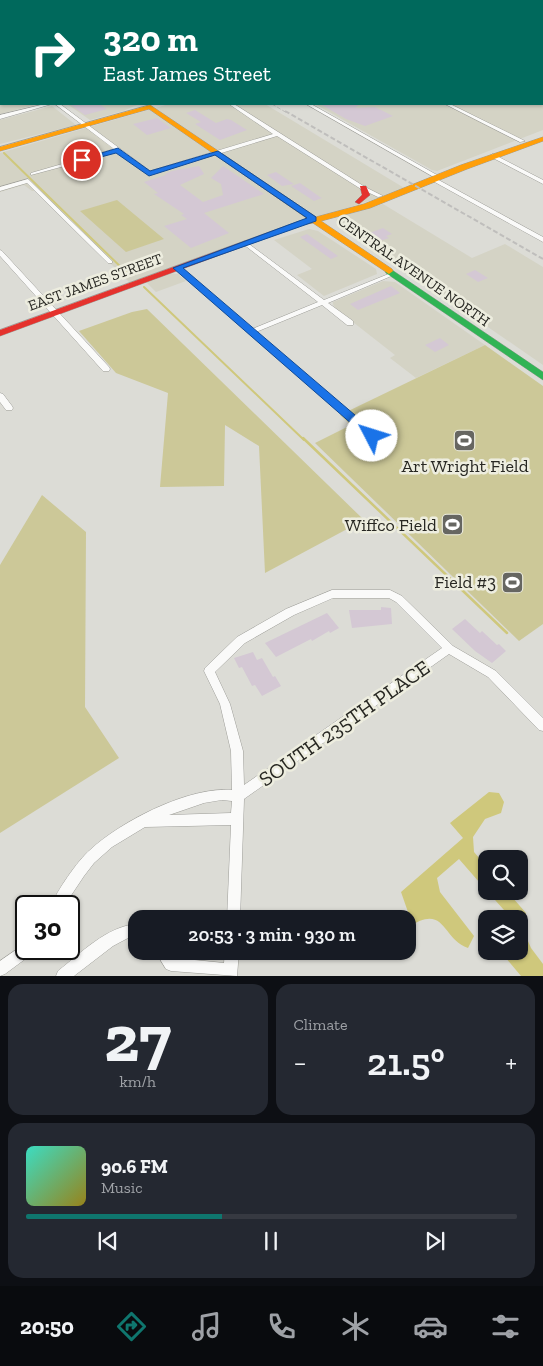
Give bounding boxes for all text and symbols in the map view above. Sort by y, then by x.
text: 320 m [103,18,198,60]
icon: right [20,20,85,85]
text: East James Street [103,60,271,87]
pin [61,139,103,181]
icon: arrive [68,146,96,174]
street label: CENTRAL AVENUE NORTH [335,212,493,330]
street label: EAST JAMES STREET [25,249,165,315]
position arrow [345,409,397,461]
sports icon: Art Wright Field [453,429,477,453]
place label: Art Wright Field [401,455,529,477]
sports icon: Wiffco Field [441,513,465,537]
place label: Wiffco Field [345,514,437,536]
sports icon: Field #3 [500,570,524,594]
place label: Field #3 [434,571,496,593]
street label: SOUTH 235TH PLACE [254,655,434,791]
map controls [478,850,528,960]
button: search [478,850,528,900]
speed limit sign: 30 [15,895,80,960]
button: layers [478,910,528,960]
text: 20:53 · 3 min · 930 m [188,923,356,946]
text: 27 [104,1000,171,1078]
text: Climate [294,1015,348,1034]
text: 21.5° [367,1039,445,1085]
text: − [294,1046,307,1079]
text: + [505,1046,517,1079]
text: km/h [119,1072,156,1091]
text: 90.6 FM [101,1155,168,1178]
text: Music [101,1178,143,1197]
icon: previous [94,1227,122,1255]
icon: pause [257,1227,285,1255]
icon: next [421,1227,449,1255]
icon: directions [114,1309,149,1344]
icon: music [189,1309,224,1344]
icon: phone [264,1309,299,1344]
icon: climate [338,1309,373,1344]
icon: car [413,1309,448,1344]
icon: filters [488,1309,523,1344]
text: 20:50 [20,1313,74,1340]

